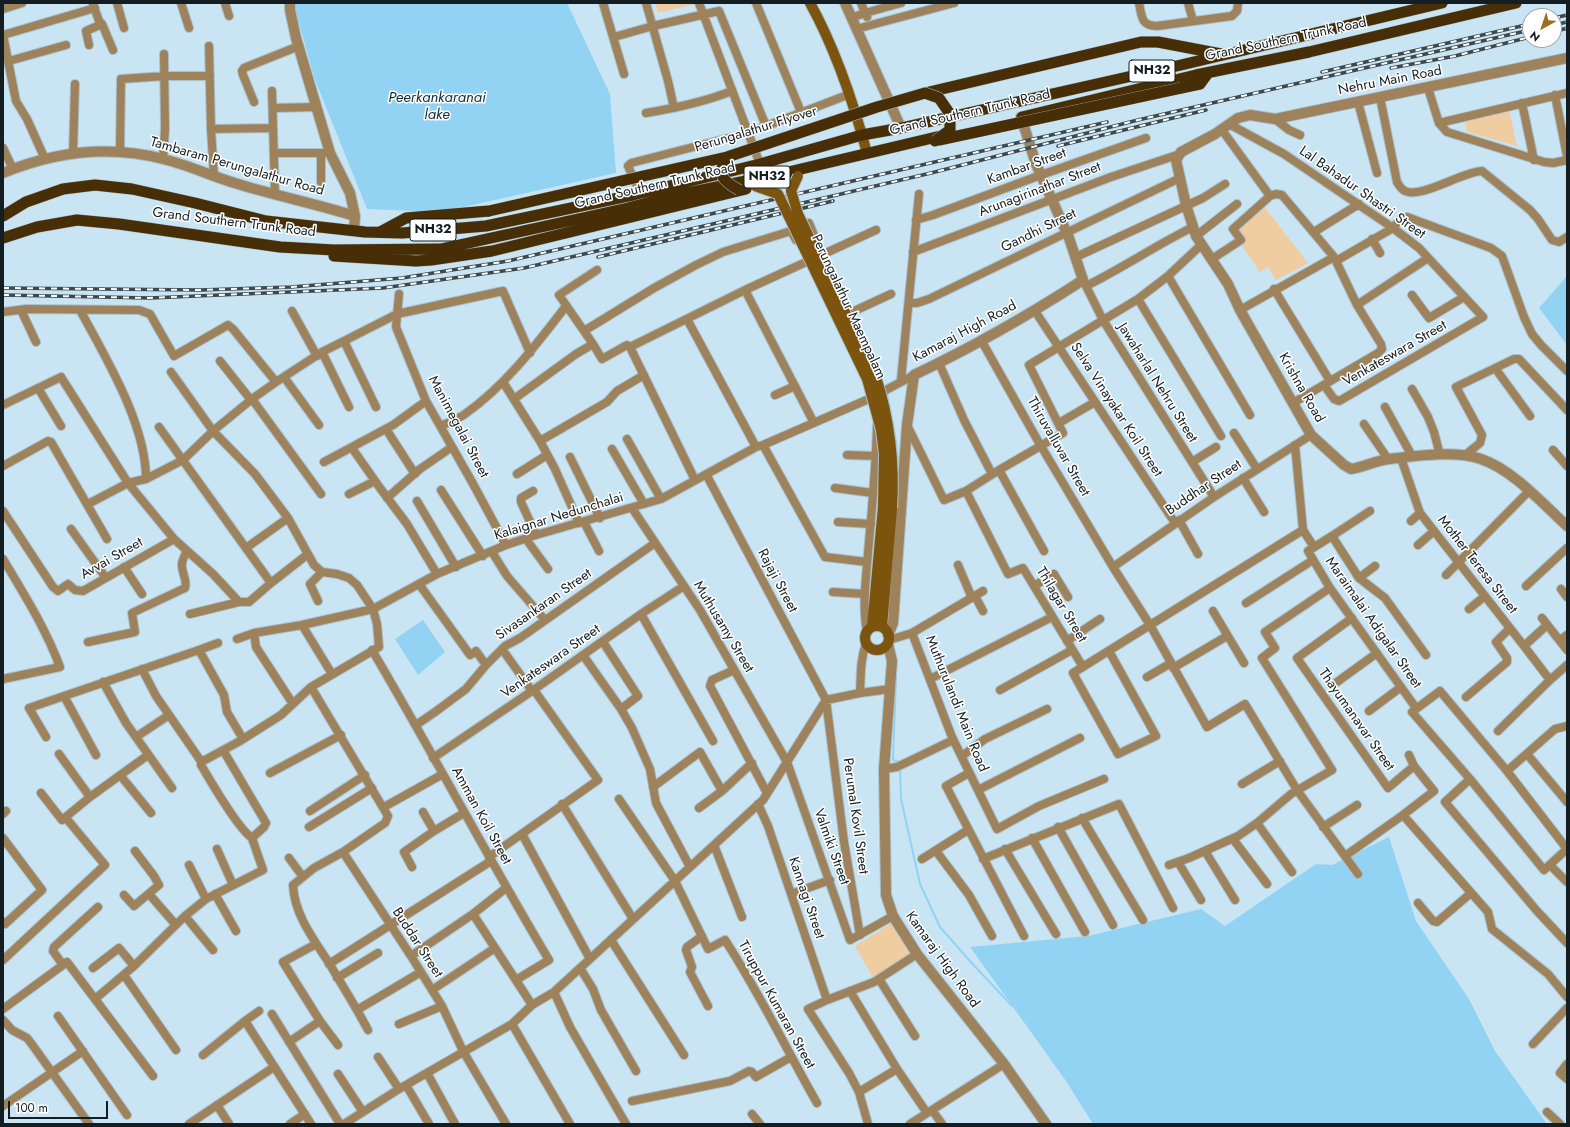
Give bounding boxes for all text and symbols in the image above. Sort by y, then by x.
north arrow [1522,8,1562,48]
street label: Grand Southern Trunk Road [1204,15,1368,65]
text: N [1526,27,1543,45]
road number: NH32 [1129,60,1175,82]
street label: Nehru Main Road [1337,63,1443,99]
street label: Grand Southern Trunk Road [888,86,1052,140]
water label: Peerkankaranai lake [388,89,486,124]
street label: Perungalathur Flyover [693,103,819,157]
street label: Tambaram Perungalathur Road [148,134,326,200]
street label: Lal Bahadur Shastri Street [1296,143,1428,243]
street label: Kambar Street [985,145,1069,189]
street label: Grand Southern Trunk Road [573,159,737,213]
street label: Arunagirinathar Street [977,159,1103,221]
road number: NH32 [744,166,790,188]
street label: Grand Southern Trunk Road [151,205,317,241]
street label: Gandhi Street [999,206,1079,256]
road number: NH32 [410,219,456,241]
street label: Perungalathur Maempalam [807,232,889,382]
street label: Kamaraj High Road [910,298,1020,366]
street label: Venkateswara Street [1340,317,1450,391]
street label: Jawaharlal Nehru Street [1113,320,1201,446]
street label: Selva Vinayakar Koil Street [1066,340,1166,480]
street label: Krishna Road [1274,350,1328,426]
street label: Manimegalai Street [424,373,492,481]
street label: Thiruvalluvar Street [1023,394,1093,500]
street label: Buddhar Street [1163,457,1245,519]
street label: Kalaignar Nedunchalai [492,489,626,545]
street label: Mother Teresa Street [1433,513,1521,617]
street label: Avvai Street [78,534,146,584]
street label: Rajaji Street [753,546,801,616]
street label: Maraimalai Adigalar Street [1321,554,1425,692]
street label: Thilagar Street [1032,564,1090,646]
street label: Sivasankaran Street [493,566,595,644]
street label: Muthusamy Street [689,578,757,676]
street label: Venkateswara Street [498,622,604,702]
street label: Muthurulandi Main Road [921,633,991,775]
street label: Thayumanavar Street [1314,666,1398,774]
street label: Perumal Kovil Street [839,757,871,875]
street label: Amman Koil Street [447,764,515,868]
street label: Valmiki Street [809,807,853,887]
street label: Kannagi Street [784,855,828,941]
street label: Buddar Street [388,905,446,981]
street label: Kamaraj High Road [901,909,983,1011]
street label: Tiruppur Kumaran Street [734,938,818,1072]
scale bar [10,1093,110,1119]
text: 100 m [15,1099,48,1117]

